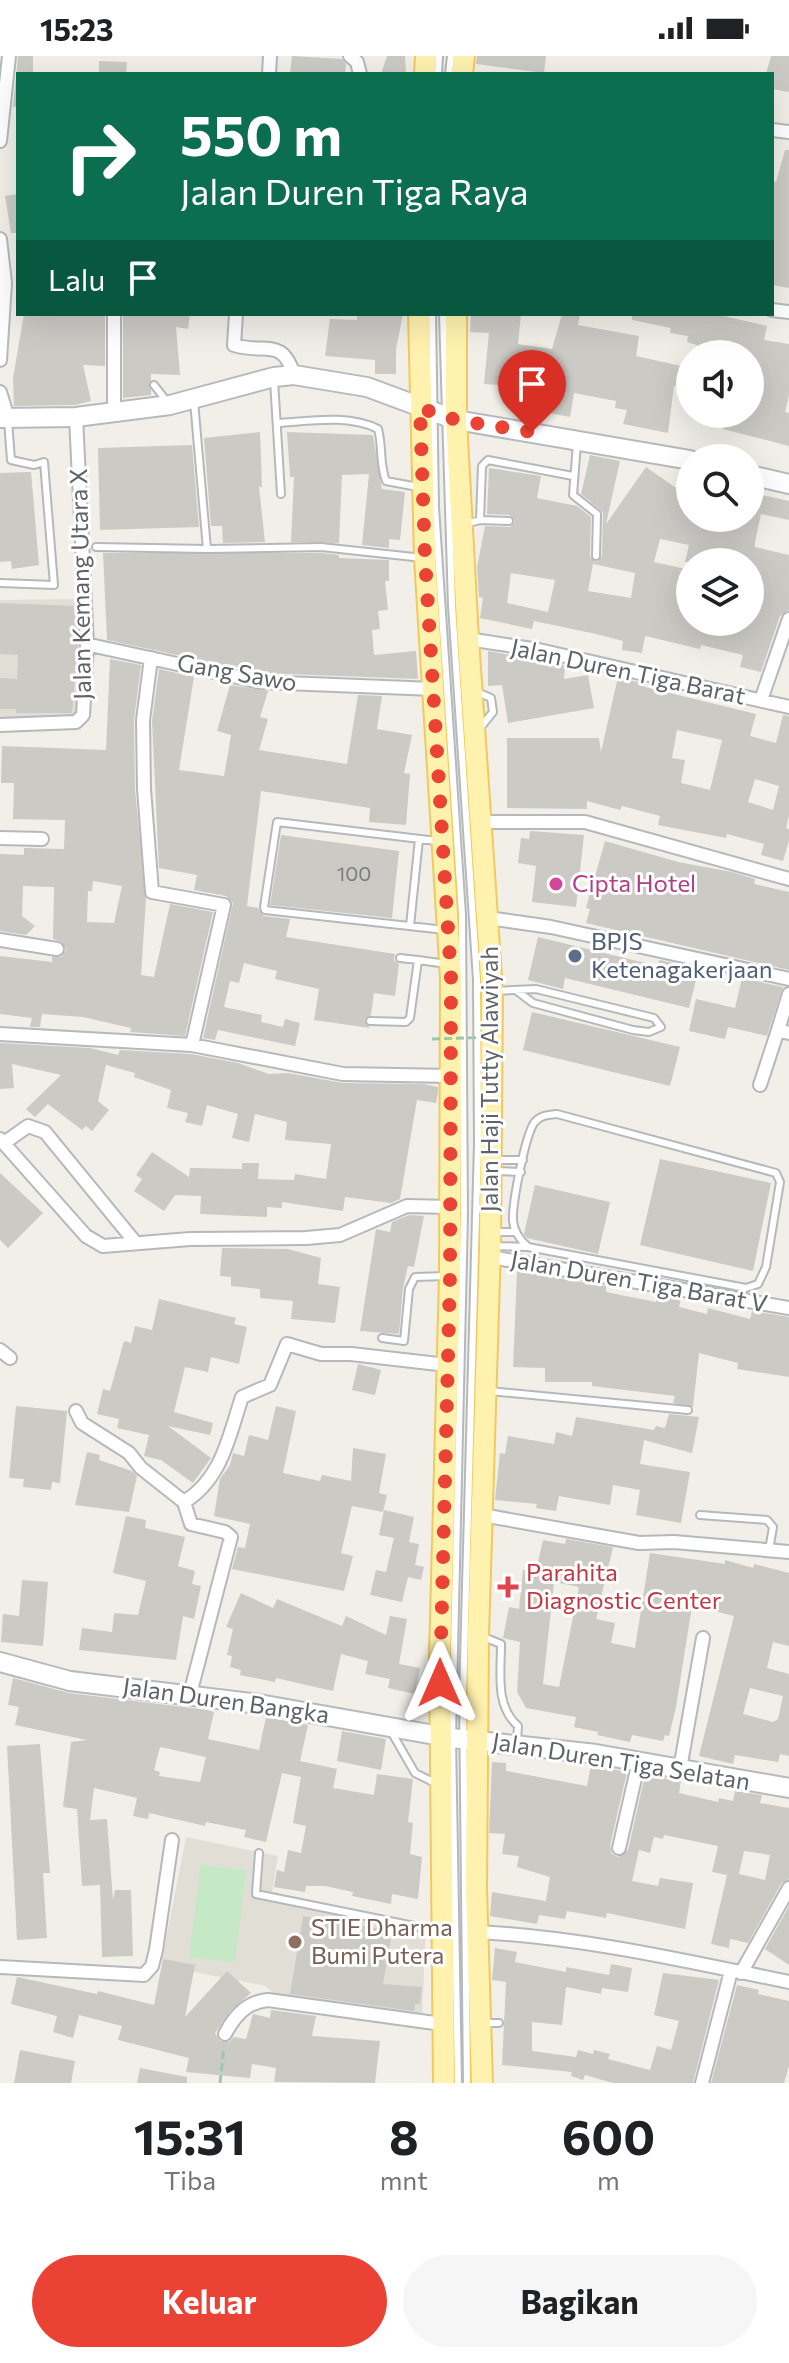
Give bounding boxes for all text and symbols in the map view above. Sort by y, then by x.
text: 15:23 [40,10,114,47]
text: 550 m [180,99,342,168]
icon: right [48,104,152,208]
text: Jalan Duren Tiga Raya [180,168,529,212]
icon: arrive [121,256,165,300]
text: Lalu [48,260,105,297]
map controls [676,340,764,636]
button: sound [676,340,764,428]
pin [498,350,566,432]
icon: arrive [510,362,554,406]
button: search [676,444,764,532]
street label: Jalan Kemang Utara X [63,468,96,700]
button: layers [676,548,764,636]
street label: Jalan Duren Tiga Barat [508,631,748,710]
street label: Gang Sawo [175,647,299,696]
house number: 100 [337,861,371,885]
place label: Cipta Hotel [572,868,696,897]
marker: Cipta Hotel [547,875,565,893]
place label: BPJS Ketenagakerjaan [591,926,772,983]
street label: Jalan Haji Tutty Alawiyah [474,946,503,1212]
marker: BPJS Ketenagakerjaan [566,947,584,965]
street label: Jalan Duren Tiga Barat V [509,1244,770,1317]
place label: Parahita Diagnostic Center [526,1557,722,1614]
marker: Parahita Diagnostic Center [497,1576,519,1598]
position arrow [398,1641,482,1725]
street label: Jalan Duren Bangka [121,1671,331,1728]
street label: Jalan Duren Tiga Selatan [490,1726,752,1795]
place label: STIE Dharma Bumi Putera [311,1912,453,1969]
marker: STIE Dharma Bumi Putera [286,1933,304,1951]
text: 15:31 [134,2106,246,2165]
text: 8 [389,2106,419,2165]
text: 600 [562,2106,655,2165]
text: Tiba [164,2164,216,2195]
text: mnt [380,2164,428,2195]
text: m [597,2164,620,2195]
button: Keluar [32,2255,387,2347]
button: Bagikan [403,2255,757,2347]

